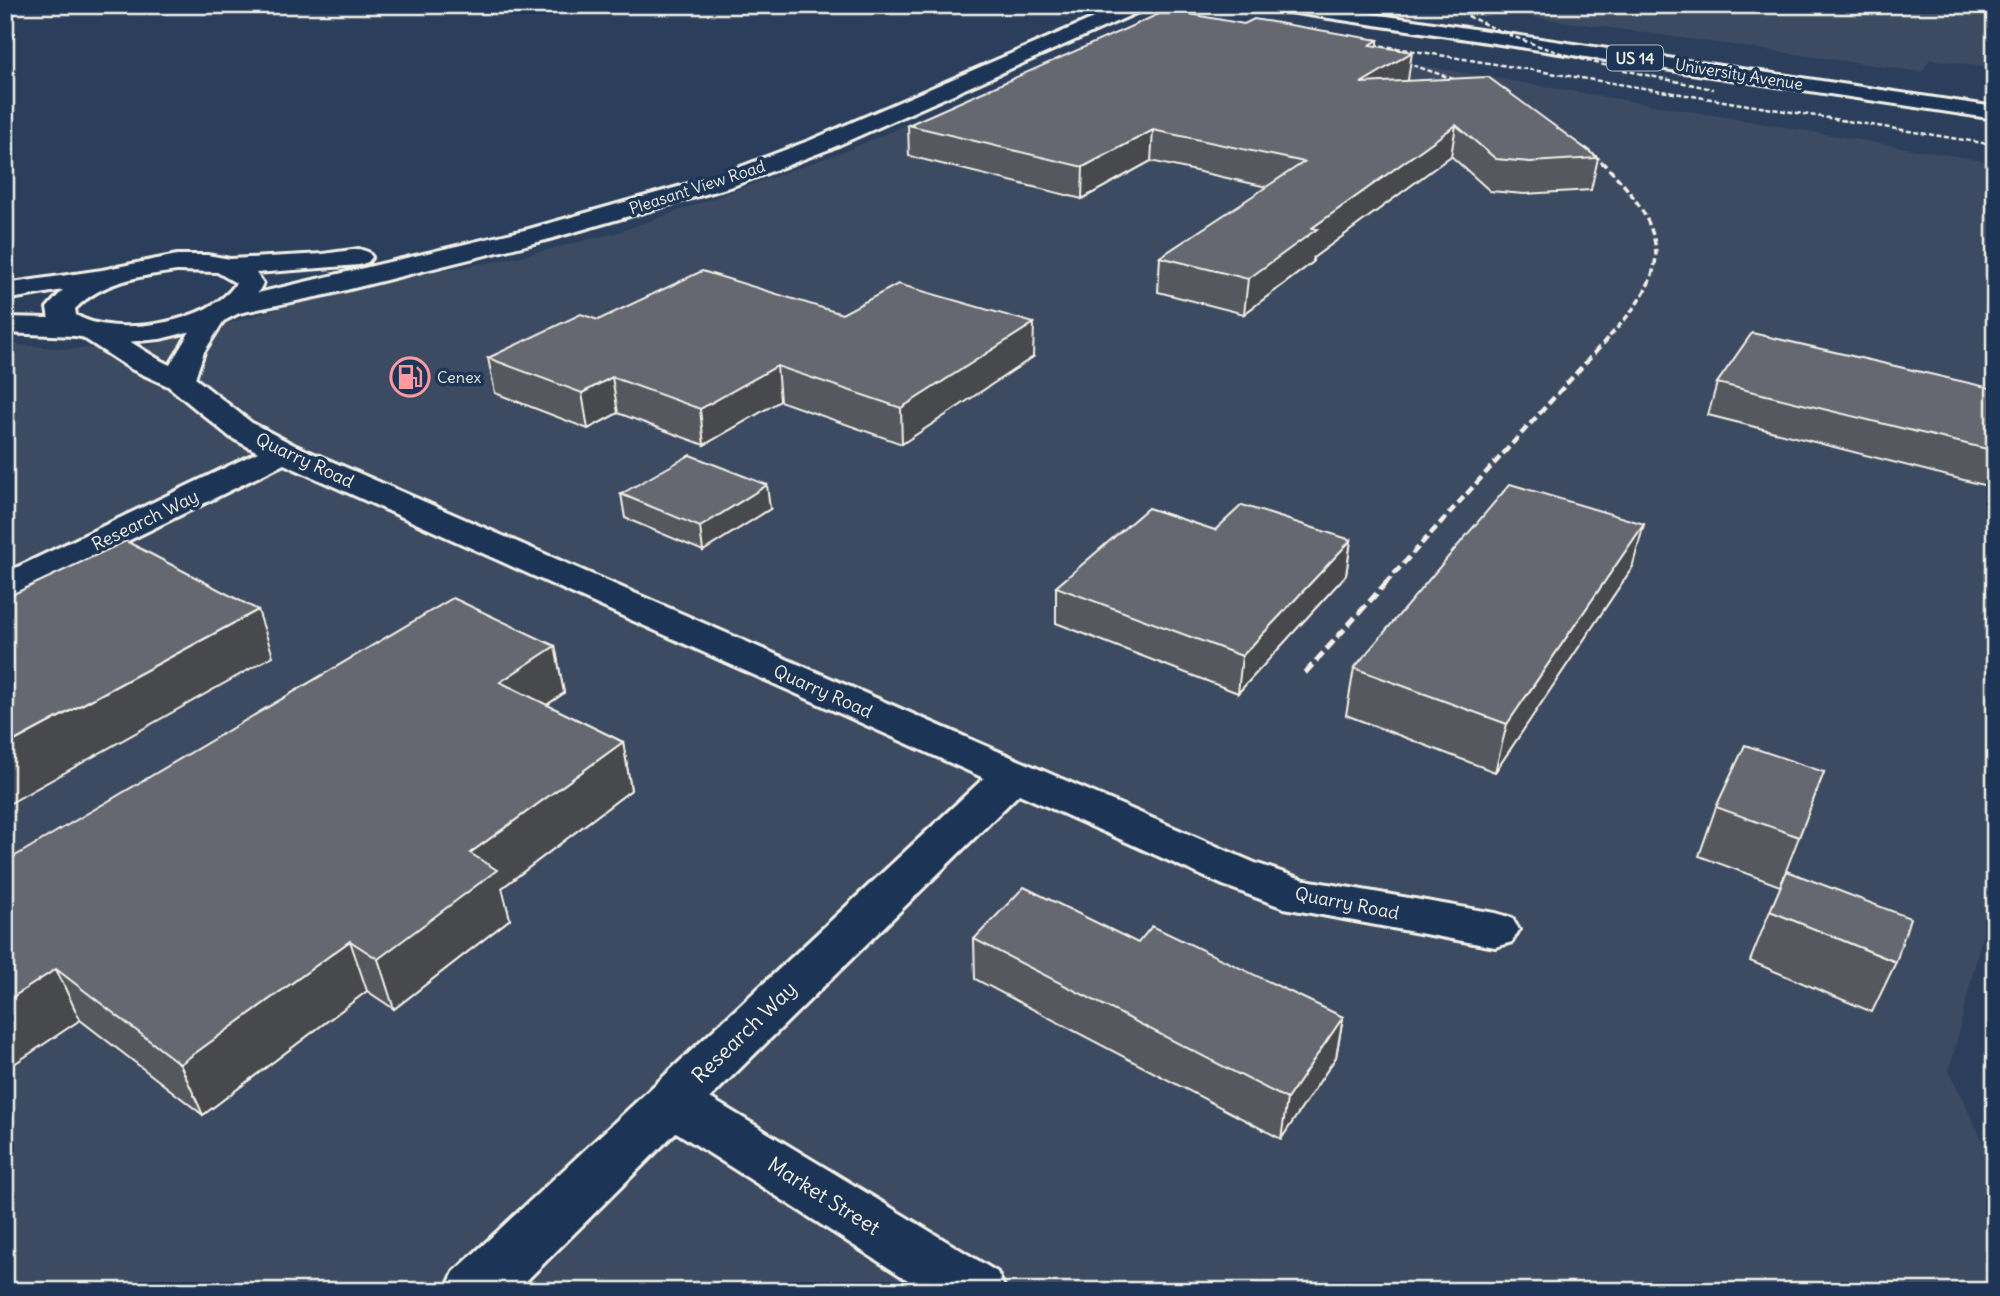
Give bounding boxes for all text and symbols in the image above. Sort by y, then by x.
road number: US 14 [1607,46,1663,71]
street label: University Avenue [1674,54,1804,94]
street label: Pleasant View Road [626,156,768,218]
fuel station icon: Cenex [389,356,431,398]
place label: Cenex [437,367,482,387]
street label: Quarry Road [252,427,358,493]
street label: Research Way [88,484,202,556]
street label: Quarry Road [770,659,876,723]
street label: Quarry Road [1293,882,1401,924]
street label: Research Way [686,975,802,1089]
street label: Market Street [763,1151,885,1241]

